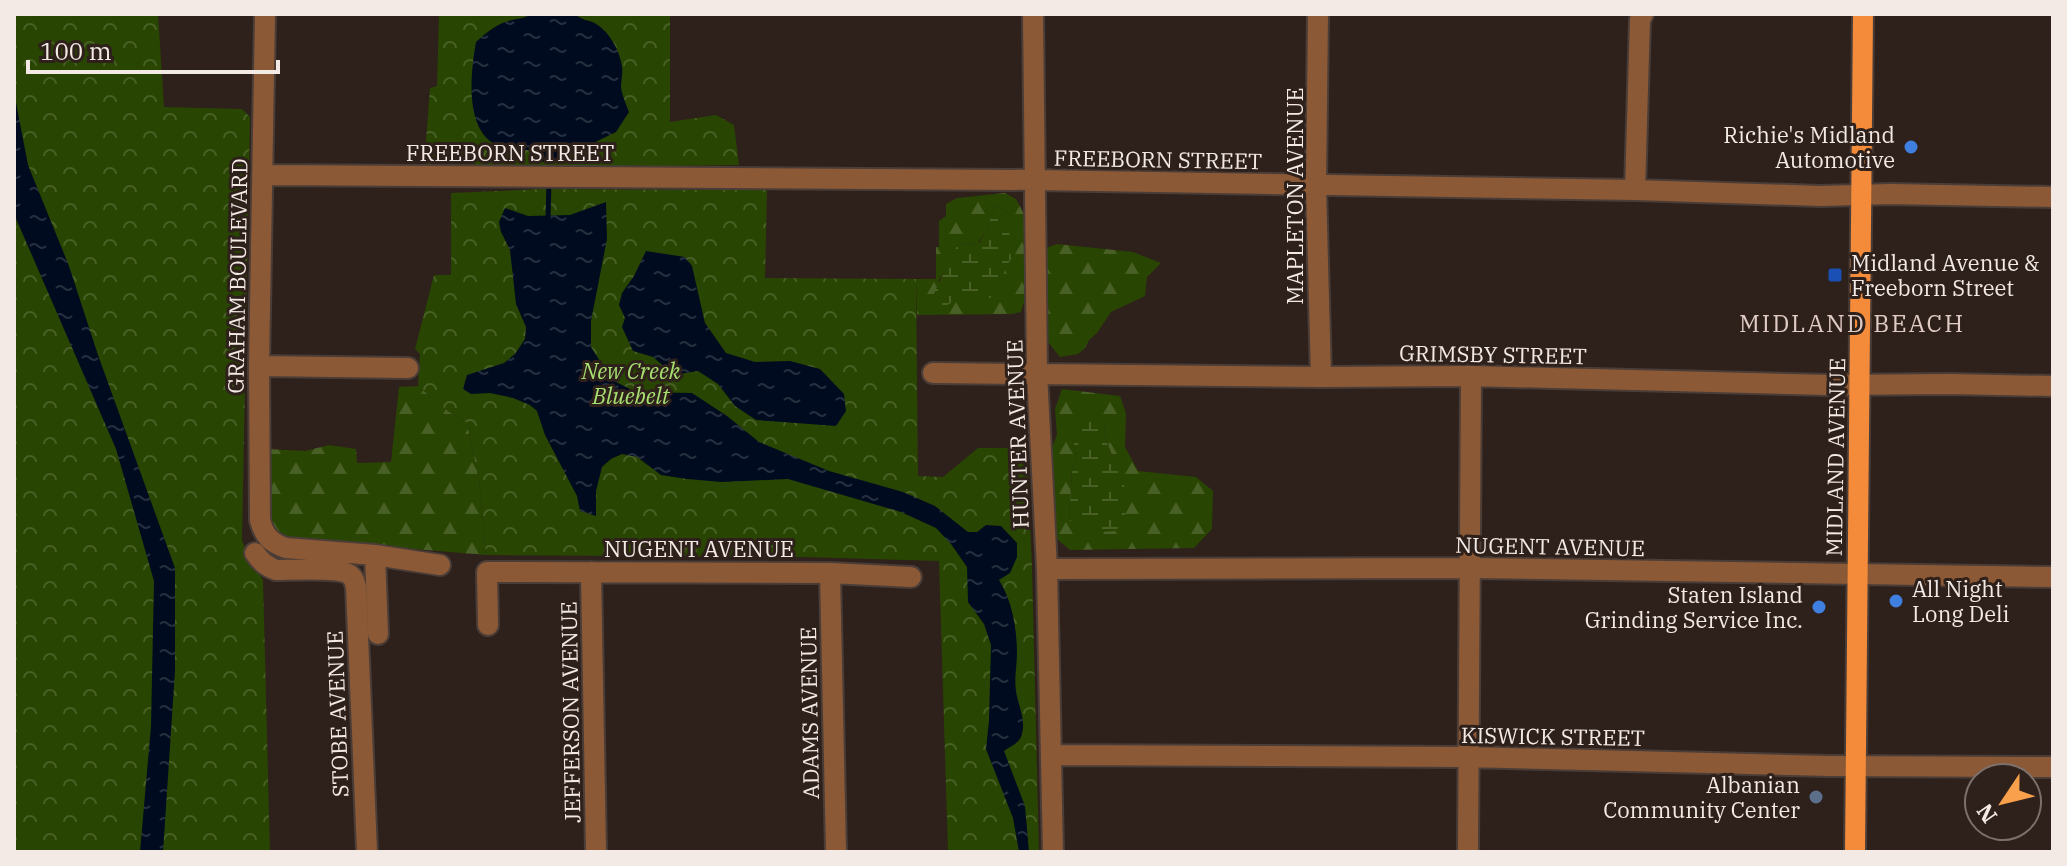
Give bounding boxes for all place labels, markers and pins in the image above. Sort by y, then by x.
place label: Richie's Midland Automotive [1723,120,1895,174]
marker: Richie's Midland Automotive [1902,138,1920,156]
place label: Midland Avenue & Freeborn Street [1851,248,2040,302]
marker: Midland Avenue & Freeborn Street [1826,266,1844,284]
place label: All Night Long Deli [1912,574,2010,628]
place label: Staten Island Grinding Service Inc. [1585,580,1803,634]
marker: All Night Long Deli [1887,592,1905,610]
marker: Staten Island Grinding Service Inc. [1810,598,1828,616]
place label: Albanian Community Center [1603,770,1800,824]
marker: Albanian Community Center [1807,788,1825,806]

